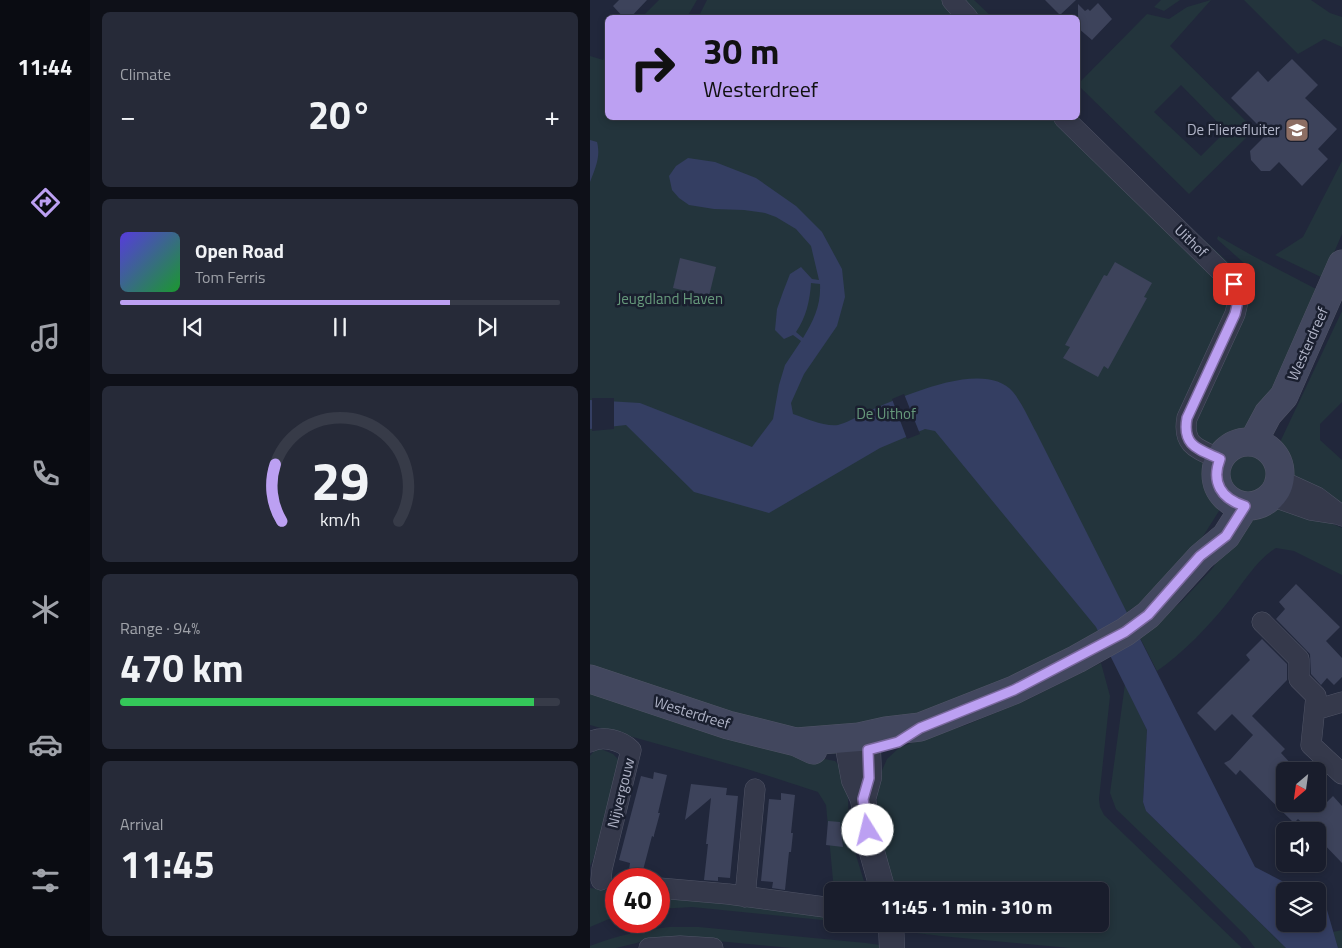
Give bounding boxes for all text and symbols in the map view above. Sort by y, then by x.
text: 30 m [703,24,779,78]
icon: right [620,35,685,100]
text: 11:44 [18,50,72,84]
text: Climate [120,62,171,86]
text: Westerdreef [703,72,818,106]
text: 20° [308,86,372,144]
text: − [120,94,136,137]
text: + [544,94,560,137]
school or university icon: De Flierefluiter [1284,117,1310,143]
place label: De Flierefluiter [1187,118,1280,141]
icon: directions [28,185,63,220]
street label: Uithof [1169,219,1213,263]
text: Open Road [195,236,284,265]
pin [1213,263,1255,305]
text: Tom Ferris [195,265,266,289]
icon: arrive [1220,270,1248,298]
park label: Jeugdland Haven [617,287,723,310]
street label: Westerdreef [1281,303,1334,384]
icon: previous [179,313,207,341]
icon: pause [326,313,354,341]
icon: next [473,313,501,341]
icon: music [28,320,63,355]
park label: De Uithof [856,402,916,425]
text: 29 [311,441,369,520]
icon: phone [28,456,63,491]
text: km/h [320,506,360,533]
icon: climate [28,592,63,627]
text: Range · 94% [120,616,200,640]
text: 470 km [120,639,244,697]
street label: Westerdreef [651,690,733,735]
icon: car [28,727,63,762]
street label: Nijvergouw [601,755,640,830]
north arrow [1276,762,1326,812]
map controls [1276,762,1326,932]
position arrow [841,803,893,855]
text: Arrival [120,812,163,836]
button: sound [1276,822,1326,872]
text: 11:45 [120,835,215,893]
icon: filters [28,863,63,898]
speed limit sign: 40 [605,868,670,933]
button: layers [1276,882,1326,932]
text: 11:45 · 1 min · 310 m [880,892,1053,921]

